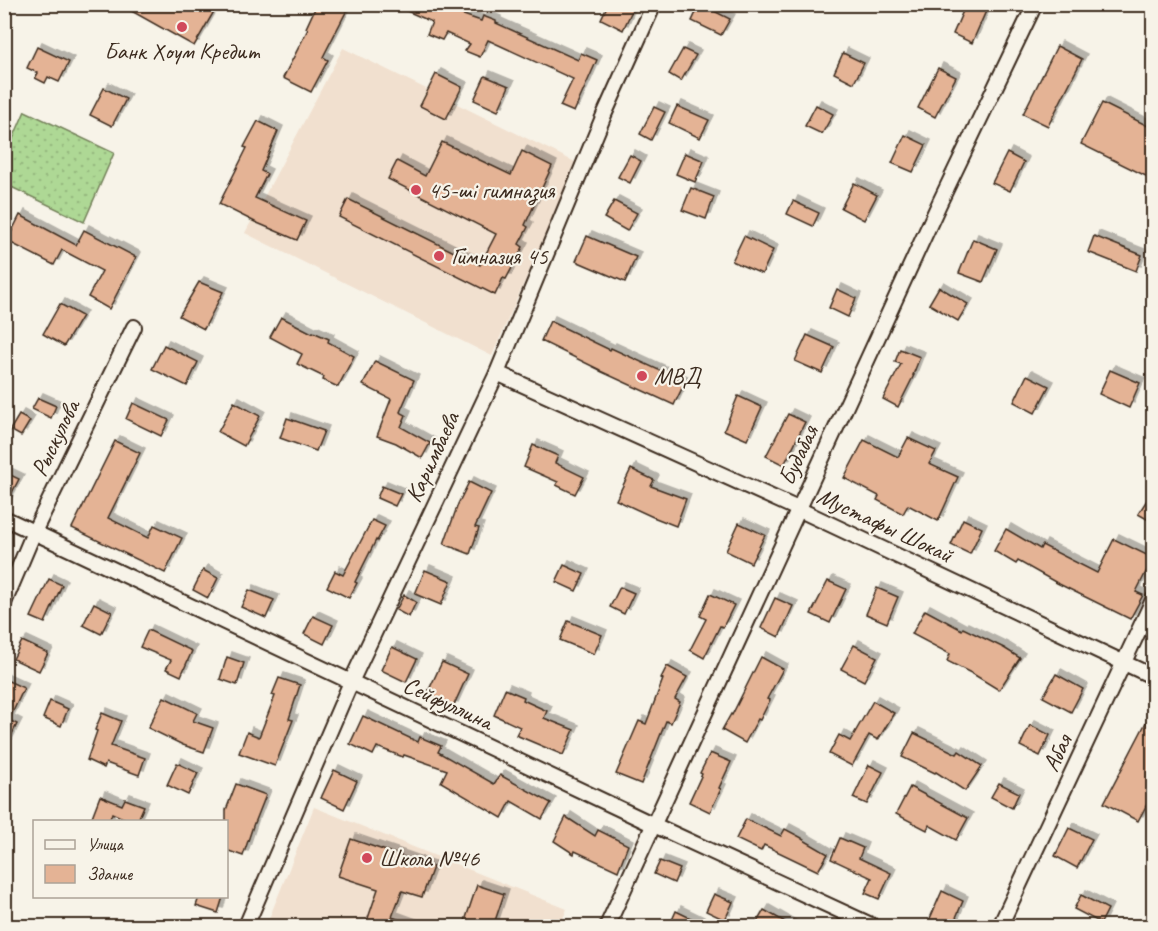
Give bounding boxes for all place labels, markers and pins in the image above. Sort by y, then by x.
marker: Банк Хоум Кредит [175,20,189,34]
place label: Банк Хоум Кредит [104,36,260,66]
place label: 45-ші гимназия [428,175,556,206]
marker: 45-ші гимназия [409,183,423,197]
place label: Гимназия 45 [451,241,549,271]
marker: Гимназия 45 [432,249,446,263]
place label: МВД [654,361,703,391]
marker: МВД [635,369,649,383]
place label: Школа №46 [379,843,480,873]
marker: Школа №46 [360,851,374,865]

